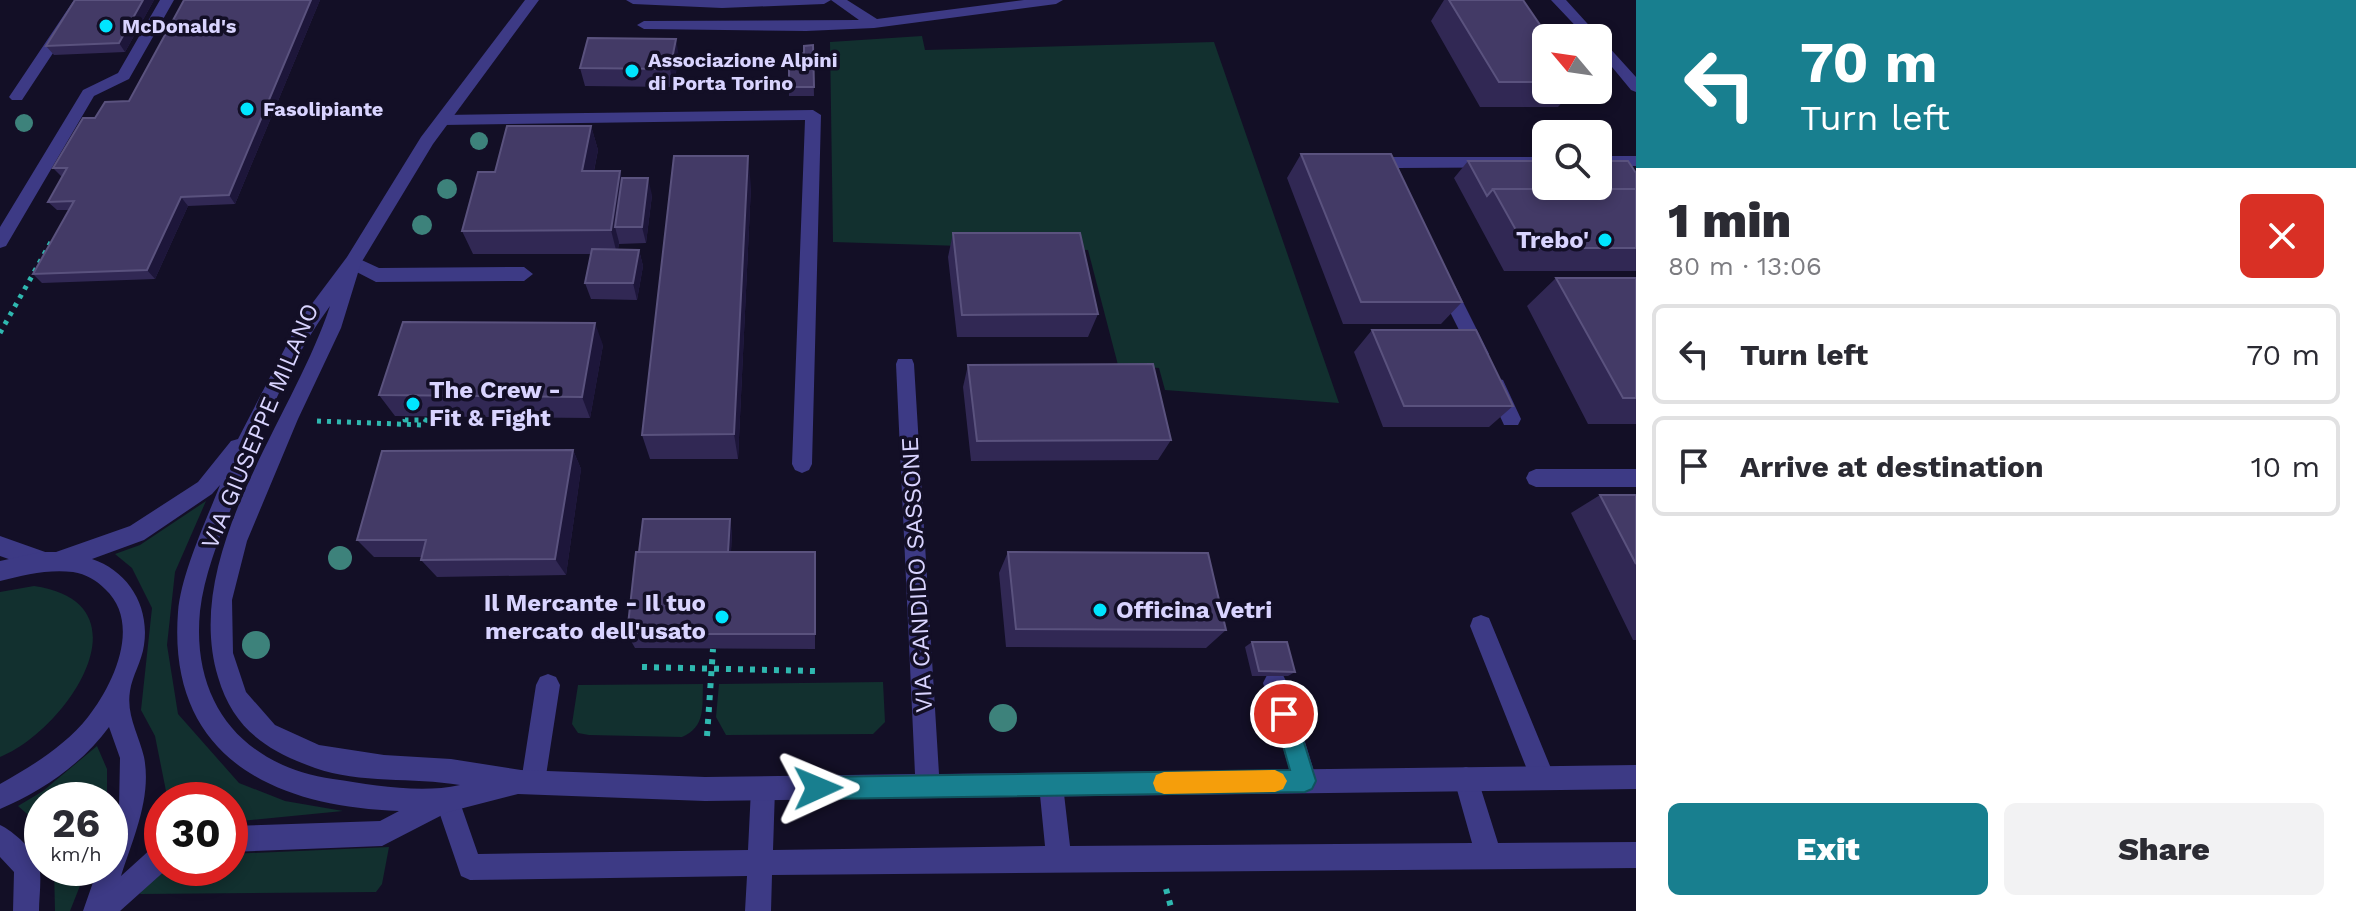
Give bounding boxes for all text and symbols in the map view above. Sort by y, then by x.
place label: McDonald's [122,14,237,38]
marker: McDonald's [97,17,115,35]
north arrow [1532,24,1612,104]
map controls [1532,24,1612,200]
text: 70 m [1800,30,1937,96]
icon: left [1668,32,1772,136]
place label: Associazione Alpini di Porta Torino [648,48,838,95]
marker: Associazione Alpini di Porta Torino [623,62,641,80]
place label: Fasolipiante [263,97,383,121]
text: Turn left [1800,97,1950,139]
marker: Fasolipiante [238,100,256,118]
button: search [1532,120,1612,200]
text: 1 min [1668,192,1791,249]
button: close [2240,194,2324,278]
place label: Trebo' [1516,226,1589,254]
marker: Trebo' [1596,231,1614,249]
text: 80 m · 13:06 [1668,251,1822,281]
street label: VIA GIUSEPPE MILANO [196,299,324,553]
icon: left [1672,332,1716,376]
text: Turn left [1740,337,1868,372]
text: 70 m [2246,337,2320,372]
place label: The Crew - Fit & Fight [429,376,561,432]
marker: The Crew - Fit & Fight [404,395,422,413]
street label: VIA CANDIDO SASSONE [896,436,938,714]
icon: arrive [1672,444,1716,488]
text: Arrive at destination [1740,449,2044,484]
text: 10 m [2251,449,2320,484]
place label: Il Mercante - Il tuo mercato dell'usato [484,589,706,645]
place label: Officina Vetri [1116,596,1272,624]
marker: Officina Vetri [1091,601,1109,619]
marker: Il Mercante - Il tuo mercato dell'usato [713,608,731,626]
pin [1250,680,1318,748]
icon: arrive [1262,692,1306,736]
position arrow [776,746,860,830]
speed limit sign: 30 [144,782,248,886]
text: 26 [52,800,100,847]
button: Exit [1668,803,1988,895]
button: Share [2004,803,2324,895]
text: km/h [50,842,102,866]

